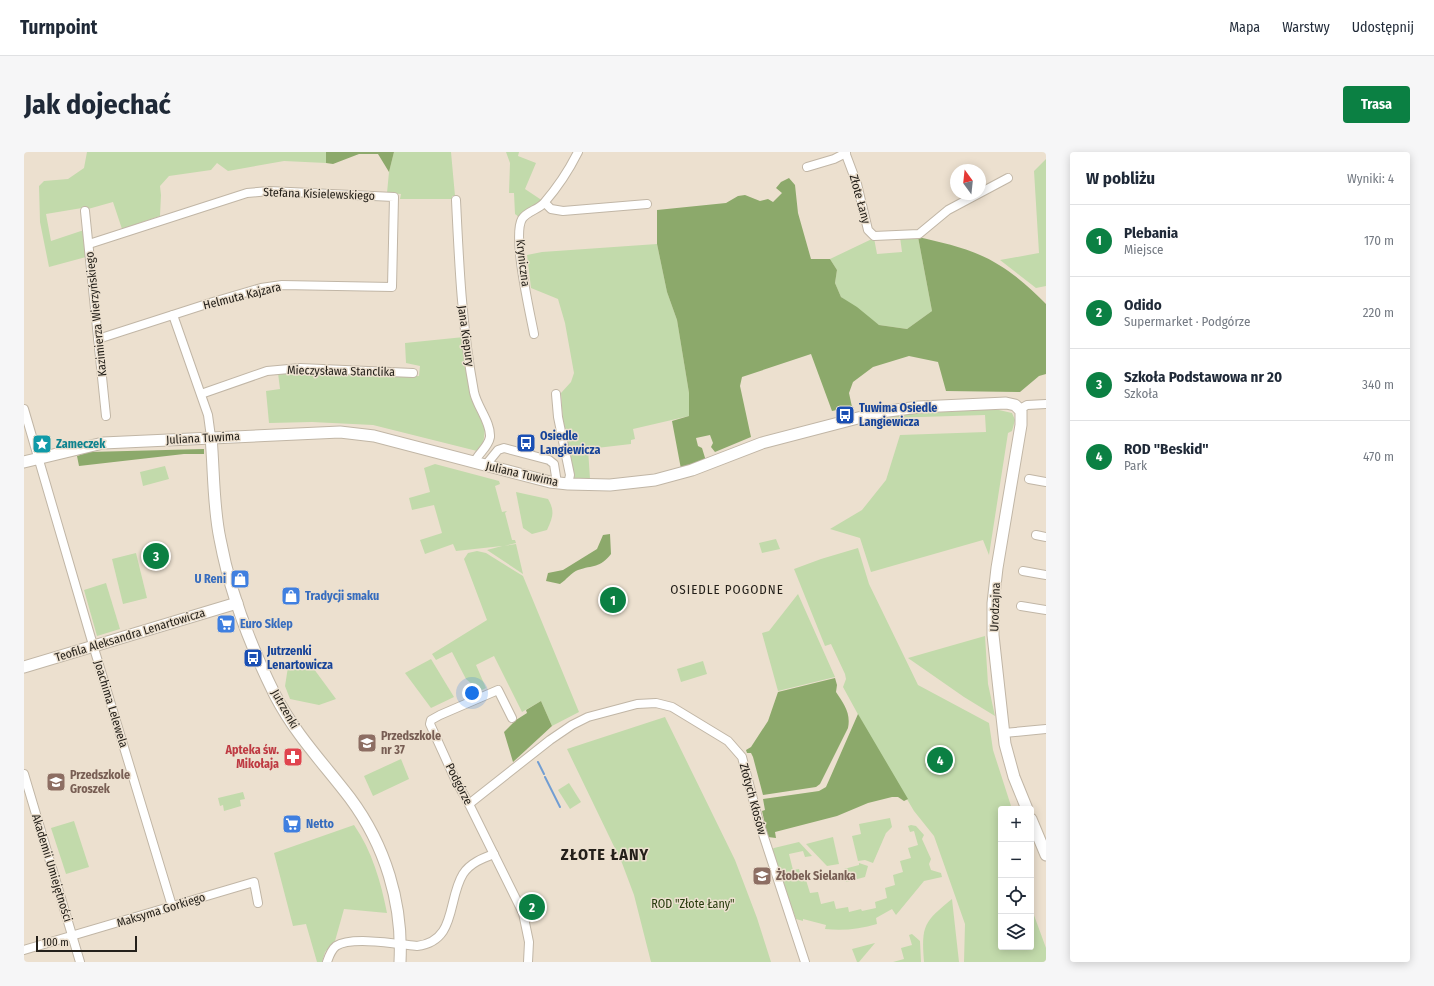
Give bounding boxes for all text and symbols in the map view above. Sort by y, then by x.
text: Turnpoint [20,16,97,39]
text: Mapa [1229,19,1260,36]
text: Warstwy [1282,19,1330,36]
text: Udostępnij [1352,19,1414,36]
button: Trasa [1343,86,1410,123]
text: Jak dojechać [24,88,171,121]
north arrow [950,164,986,200]
text: W pobliżu [1086,168,1155,189]
text: Wyniki: 4 [1347,171,1394,186]
street label: Złote Łany [847,173,873,226]
street label: Stefana Kisielewskiego [263,185,375,203]
text: Plebania [1124,224,1178,242]
text: 1 [1096,233,1102,248]
text: 170 m [1364,233,1394,248]
street label: Kryniczna [513,239,533,287]
text: Miejsce [1124,242,1164,257]
street label: Kazimierza Wierzyńskiego [82,251,110,377]
street label: Helmuta Kajzara [202,280,282,312]
text: Odido [1124,296,1162,314]
street label: Jana Kiepury [455,304,477,368]
text: 2 [1096,305,1102,320]
text: 220 m [1363,305,1394,320]
text: Supermarket · Podgórze [1124,314,1250,329]
street label: Mieczysława Stanclika [287,363,395,379]
text: Szkoła Podstawowa nr 20 [1124,368,1282,386]
text: 3 [1096,377,1102,392]
text: 340 m [1362,377,1394,392]
text: Szkoła [1124,386,1158,401]
place label: Tuwima Osiedle Langiewicza [859,401,937,429]
bus stop icon: Tuwima Osiedle Langiewicza [834,404,856,426]
street label: Juliana Tuwima [166,429,240,447]
place label: Osiedle Langiewicza [540,429,600,457]
bus stop icon: Osiedle Langiewicza [515,432,537,454]
place icon: Zameczek [31,433,53,455]
place label: Zameczek [56,437,106,451]
text: ROD "Beskid" [1124,440,1209,458]
text: 4 [1096,449,1102,464]
text: 470 m [1363,449,1394,464]
text: Park [1124,458,1147,473]
street label: Juliana Tuwima [484,459,560,489]
pin: 3 [143,541,169,571]
shop icon: U Reni [229,568,251,590]
place label: U Reni [194,572,226,586]
district label: OSIEDLE POGODNE [670,582,784,597]
street label: Urodzajna [987,582,1003,632]
shop icon: Tradycji smaku [280,585,302,607]
pin: 1 [600,585,626,615]
place label: Tradycji smaku [305,589,379,603]
street label: Teofila Aleksandra Lenartowicza [53,605,207,665]
supermarket icon: Euro Sklep [215,613,237,635]
place label: Euro Sklep [240,617,293,631]
place label: Jutrzenki Lenartowicza [266,644,333,672]
bus stop icon: Jutrzenki Lenartowicza [242,647,264,669]
street label: Joachima Lelewela [91,659,131,749]
your location [462,683,482,703]
street label: Jutrzenki [268,687,302,731]
place label: Przedszkole nr 37 [381,729,441,757]
school or university icon: Przedszkole nr 37 [356,732,378,754]
place label: Apteka św. Mikołaja [225,743,279,771]
pin: 4 [927,745,953,775]
pharmacy icon: Apteka św. Mikołaja [282,746,304,768]
street label: Podgórze [443,761,475,807]
street label: Złotych Kłosów [737,762,769,837]
place label: Przedszkole Groszek [70,768,130,796]
school or university icon: Przedszkole Groszek [45,771,67,793]
map controls [998,806,1034,950]
button: + [998,806,1034,842]
street label: Akademii Umiejętności [29,812,75,924]
supermarket icon: Netto [281,813,303,835]
place label: Netto [306,817,335,831]
button: − [998,842,1034,878]
district label: ZŁOTE ŁANY [561,845,649,864]
school or university icon: Żłobek Sielanka [751,865,773,887]
place label: Żłobek Sielanka [776,868,856,883]
button: locate [998,878,1034,914]
street label: Maksyma Gorkiego [115,890,207,930]
pin: 2 [519,892,545,922]
park label: ROD "Złote Łany" [651,897,735,911]
button: layers [998,914,1034,950]
scale bar [36,934,137,953]
text: 100 m [42,936,69,949]

